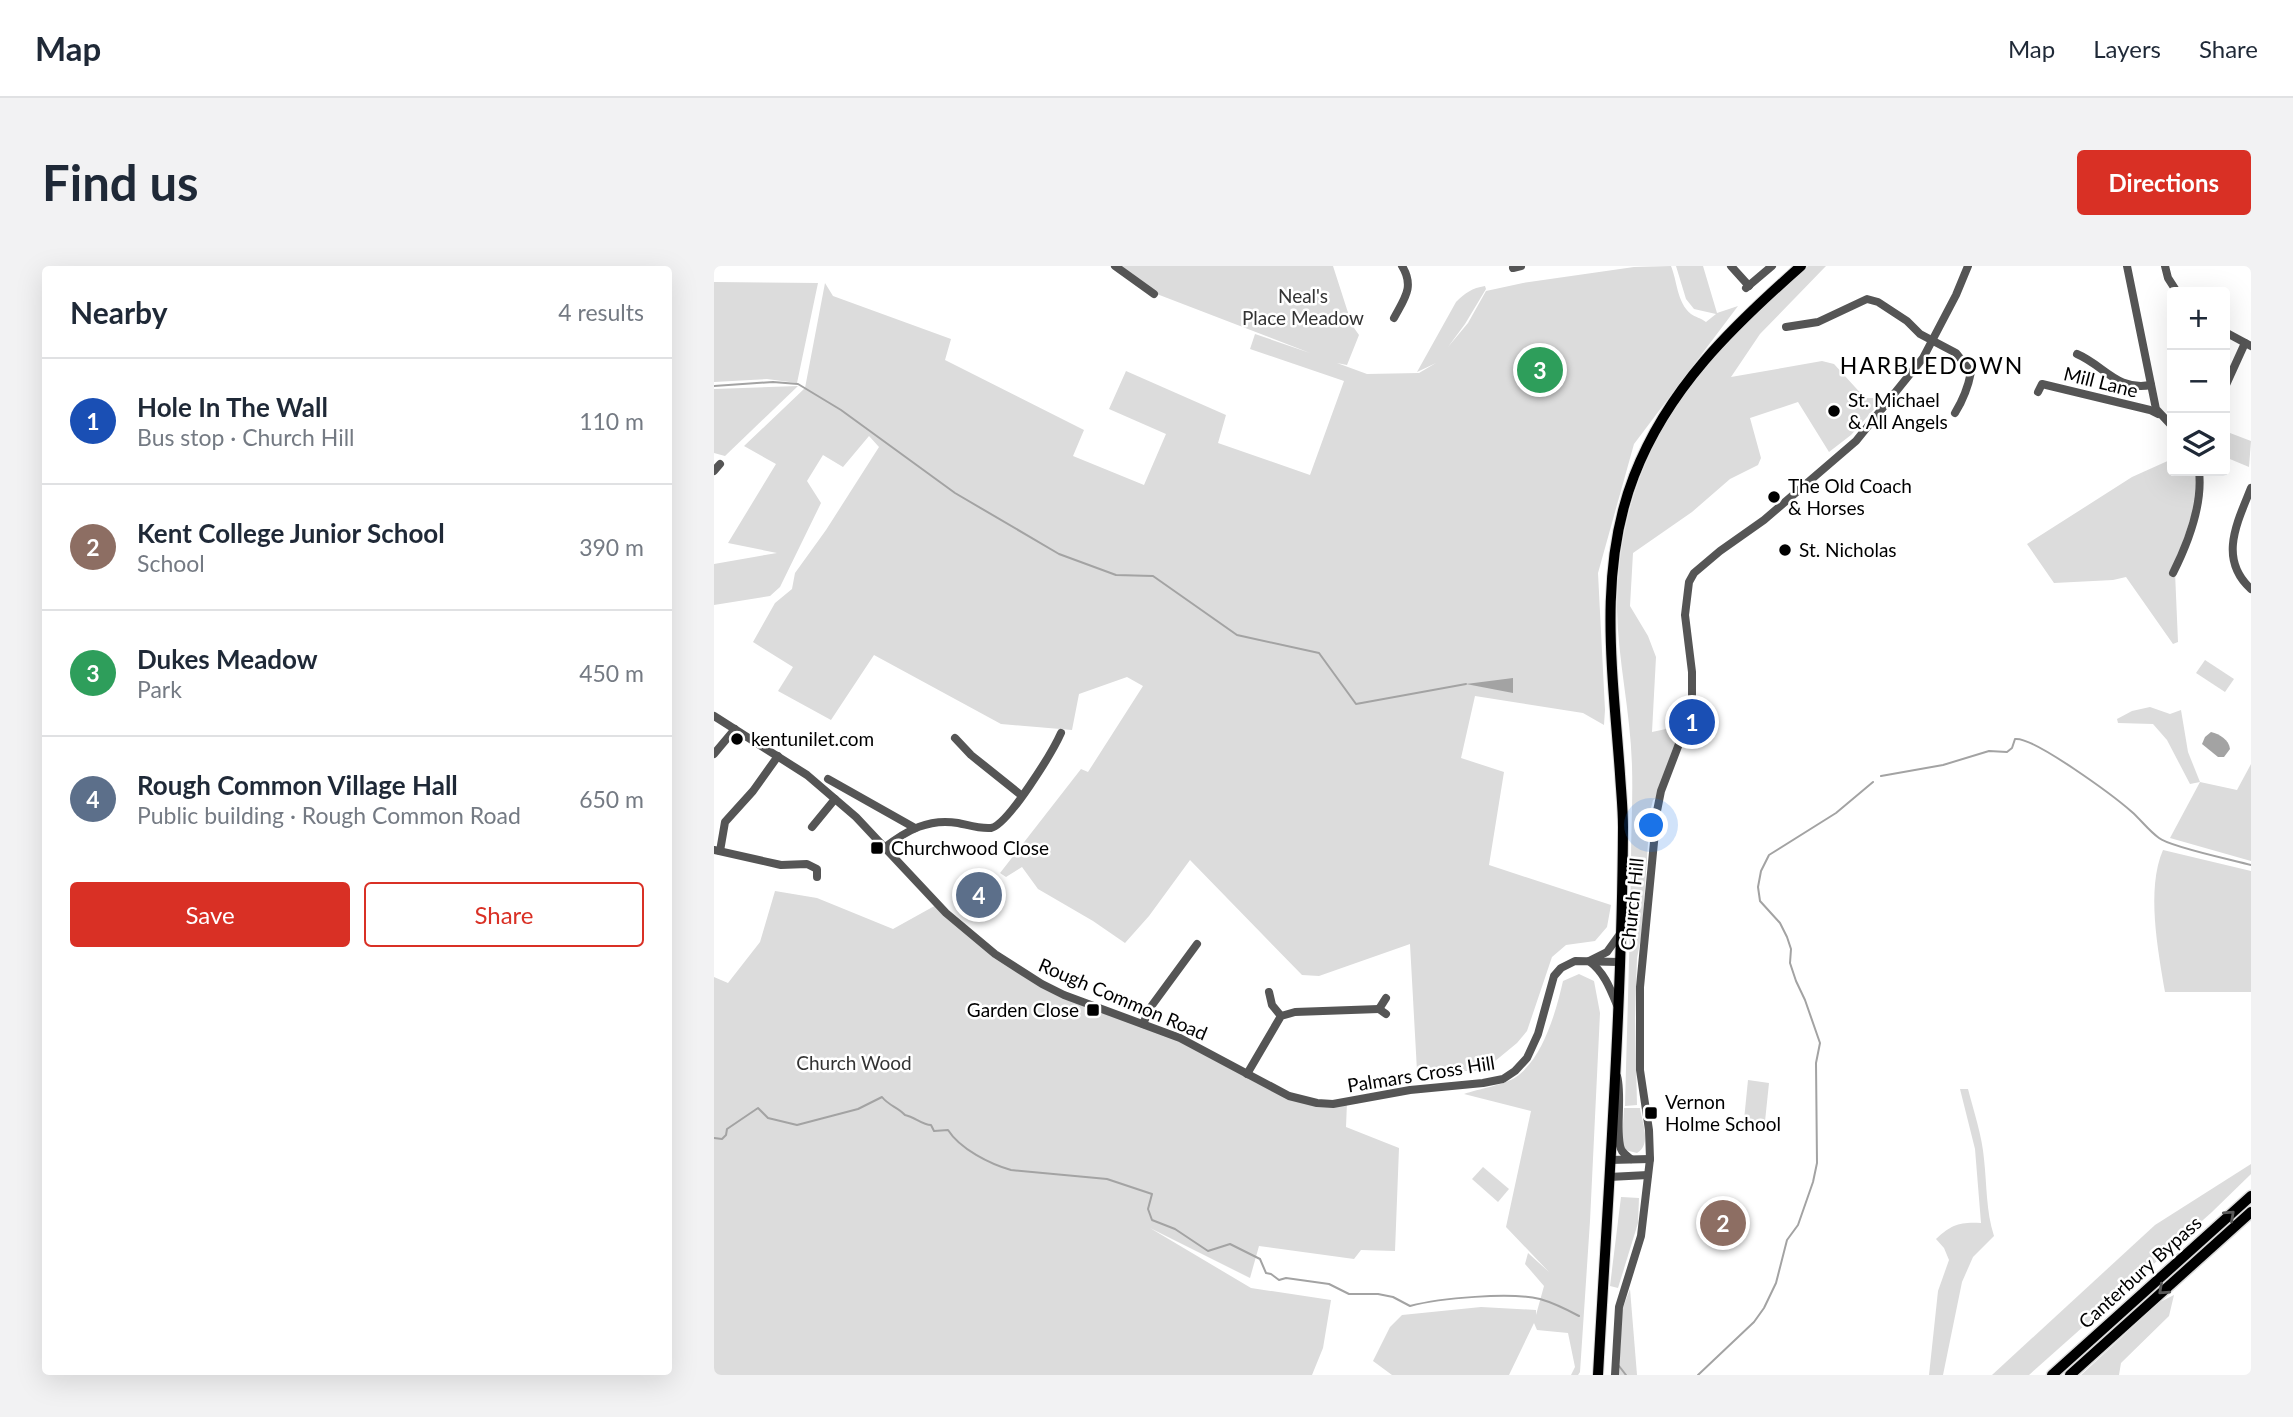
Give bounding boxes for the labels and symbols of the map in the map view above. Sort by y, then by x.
park label: Neal's Place Meadow [1242,284,1364,329]
pin: 3 [1517,344,1563,396]
district label: HARBLEDOWN [1840,351,2024,379]
street label: Mill Lane [2062,361,2141,402]
place label: St. Michael & All Angels [1848,388,1948,433]
marker: St. Michael & All Angels [1826,403,1842,419]
place label: The Old Coach & Horses [1788,474,1912,519]
marker: The Old Coach & Horses [1766,489,1782,505]
place label: St. Nicholas [1799,538,1897,561]
marker: St. Nicholas [1777,542,1793,558]
pin: 1 [1669,696,1715,748]
place label: kentunilet.com [751,727,874,750]
marker: kentunilet.com [729,731,745,747]
your location [1634,808,1668,842]
place label: Churchwood Close [891,836,1049,859]
marker: Churchwood Close [869,840,885,856]
street label: Church Hill [1615,857,1648,951]
pin: 4 [956,869,1002,921]
street label: Rough Common Road [1035,953,1211,1044]
place label: Garden Close [967,998,1079,1021]
marker: Garden Close [1085,1002,1101,1018]
street label: Palmars Cross Hill [1345,1050,1496,1097]
park label: Church Wood [796,1051,912,1074]
place label: Vernon Holme School [1665,1090,1781,1135]
marker: Vernon Holme School [1643,1105,1659,1121]
pin: 2 [1700,1197,1746,1249]
one-way arrow [2222,1210,2235,1223]
street label: Canterbury Bypass [2074,1211,2206,1333]
one-way arrow [2158,1281,2171,1294]

